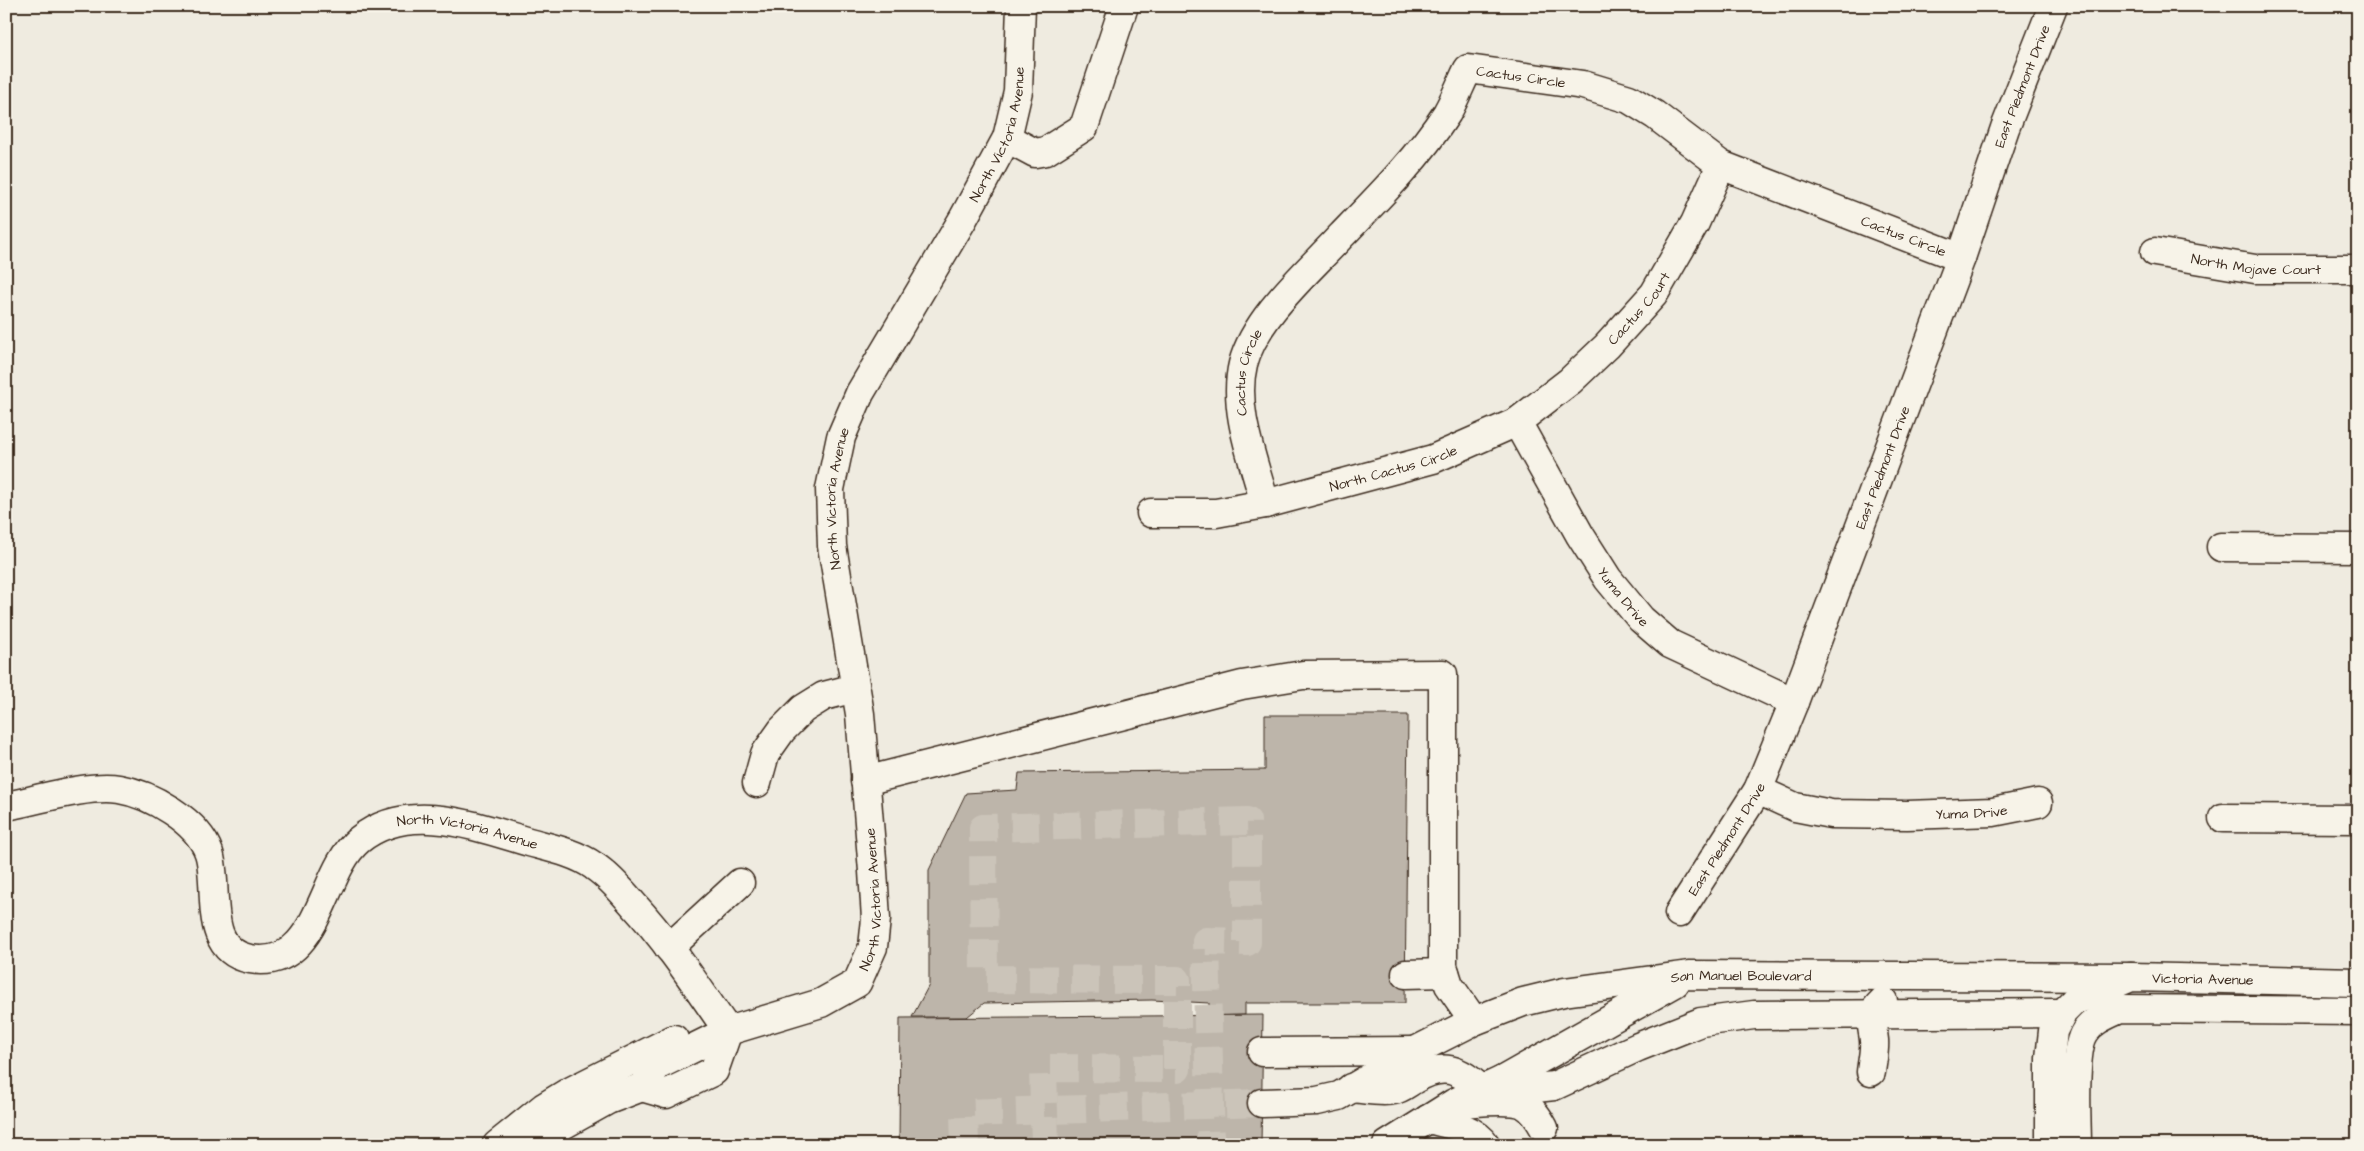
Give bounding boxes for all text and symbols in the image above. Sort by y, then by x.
street label: East Piedmont Drive [1990,22,2056,151]
street label: Cactus Circle [1475,61,1567,94]
street label: North Victoria Avenue [965,66,1030,206]
street label: Cactus Circle [1858,211,1949,262]
street label: North Mojave Court [2189,249,2321,280]
street label: Cactus Court [1603,268,1676,350]
street label: Cactus Circle [1231,325,1268,417]
street label: East Piedmont Drive [1851,403,1916,532]
street label: North Victoria Avenue [821,424,855,571]
street label: North Cactus Circle [1327,440,1461,497]
street label: Yuma Drive [1592,564,1653,633]
street label: East Piedmont Drive [1684,780,1771,900]
street label: Yuma Drive [1935,800,2010,825]
street label: North Victoria Avenue [395,810,540,855]
street label: North Victoria Avenue [855,827,887,974]
street label: San Manuel Boulevard [1669,966,1812,988]
street label: Victoria Avenue [2152,968,2254,991]

